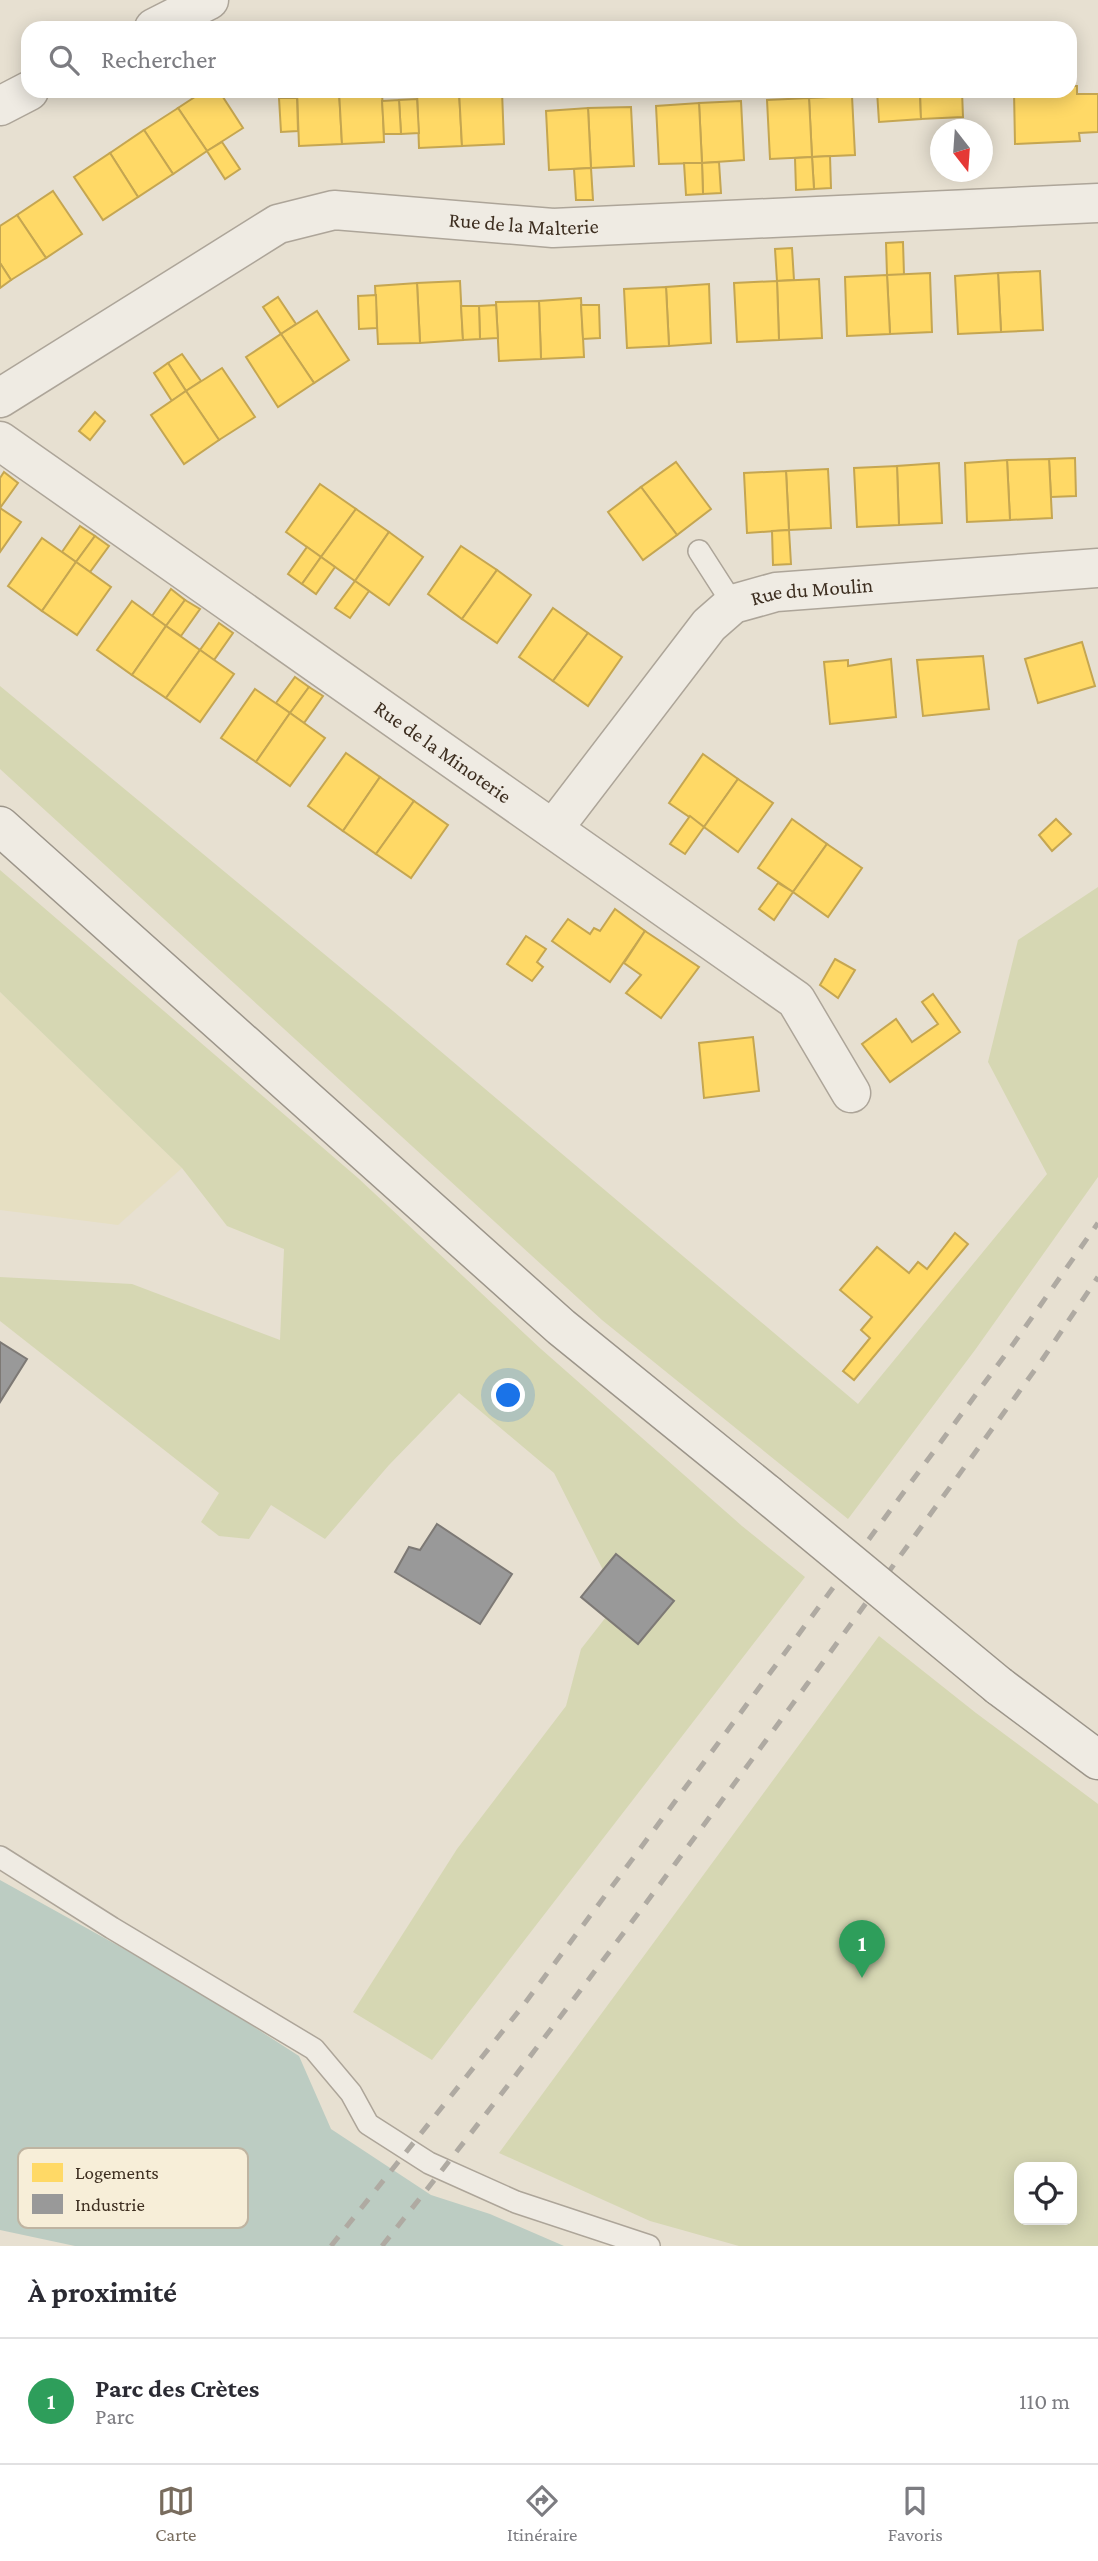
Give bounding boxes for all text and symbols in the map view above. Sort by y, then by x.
search box [21,21,1077,98]
icon: search [45,41,83,79]
text: Rechercher [101,45,217,74]
north arrow [930,119,993,182]
street label: Rue de la Malterie [448,207,599,240]
street label: Rue du Moulin [748,573,874,611]
street label: Rue de la Minoterie [370,696,516,808]
your location [491,1378,525,1412]
pin: 1 [839,1920,885,1978]
legend [18,2148,248,2228]
text: Logements [75,2162,159,2183]
map controls [1014,2162,1077,2225]
button: locate [1014,2162,1077,2225]
text: Industrie [75,2194,145,2215]
text: À proximité [28,2275,177,2308]
text: Parc des Crètes [95,2374,259,2403]
text: 1 [47,2388,55,2414]
text: 110 m [1019,2388,1070,2414]
text: Parc [95,2403,134,2429]
tab: Carte [155,2482,196,2545]
tab: Itinéraire [507,2482,577,2545]
tab: Favoris [888,2482,943,2545]

